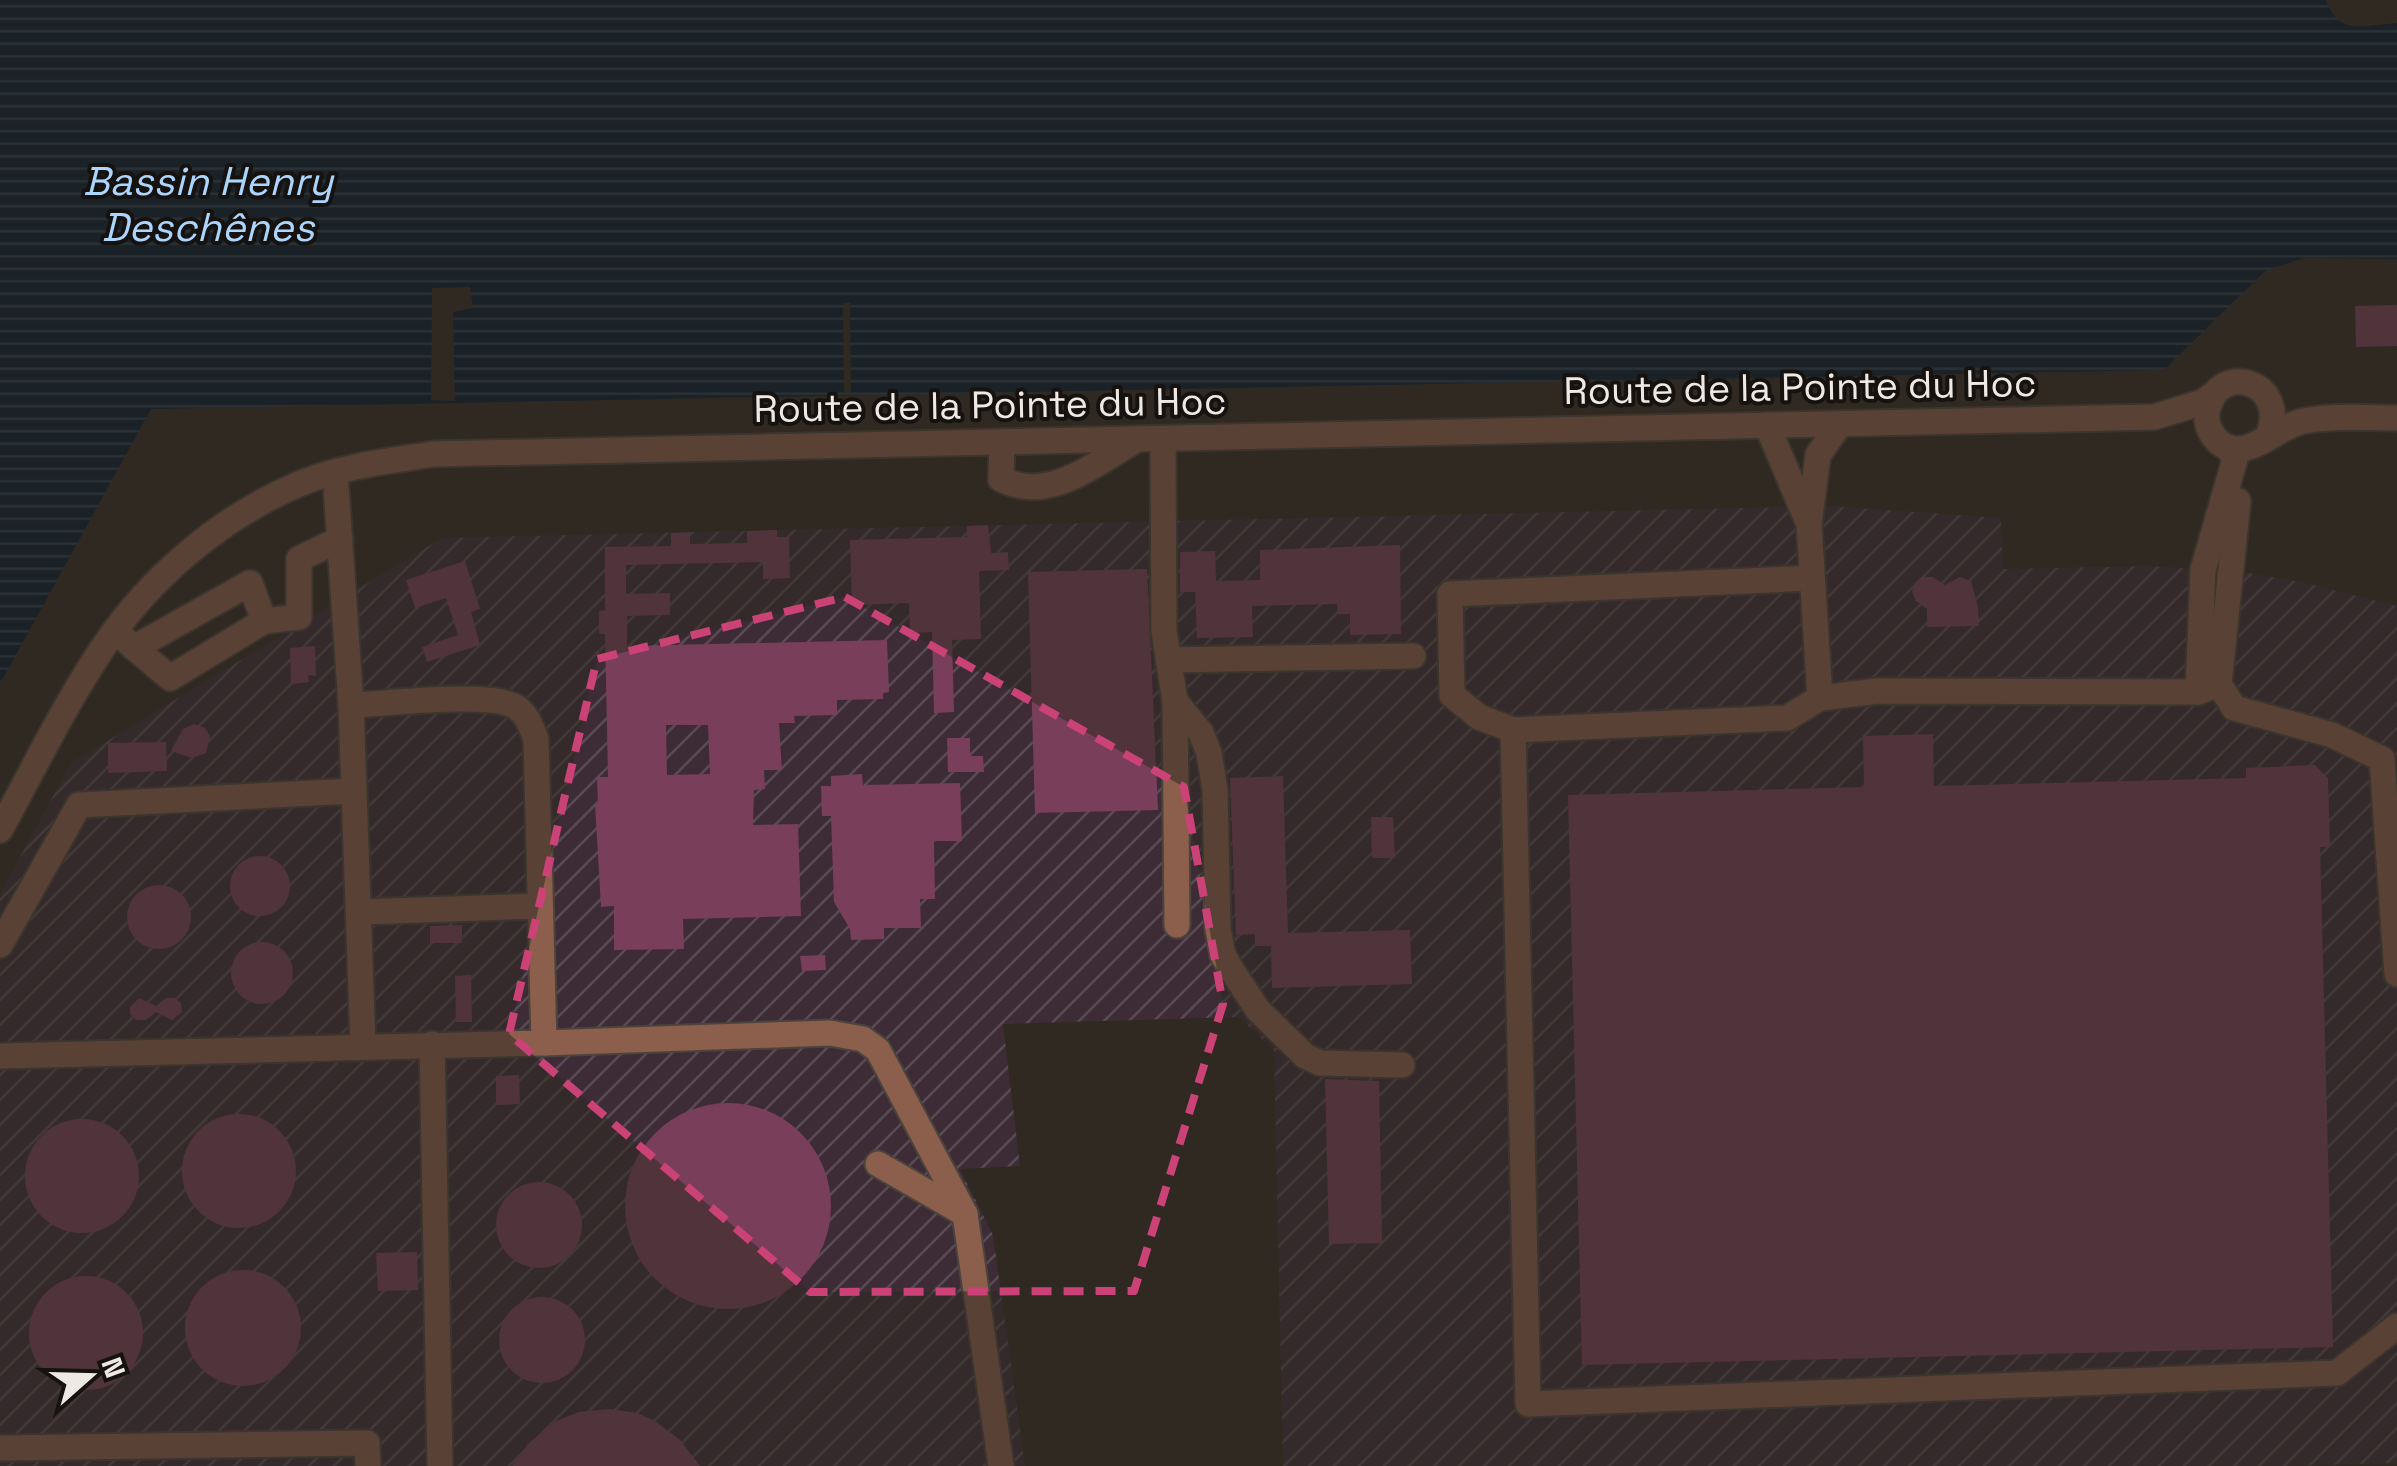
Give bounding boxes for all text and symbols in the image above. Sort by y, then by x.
water label: Bassin Henry Deschênes [83,156,336,253]
street label: Route de la Pointe du Hoc [1563,359,2037,415]
street label: Route de la Pointe du Hoc [753,377,1227,433]
north arrow [40,1326,140,1426]
text: N [93,1352,134,1382]

